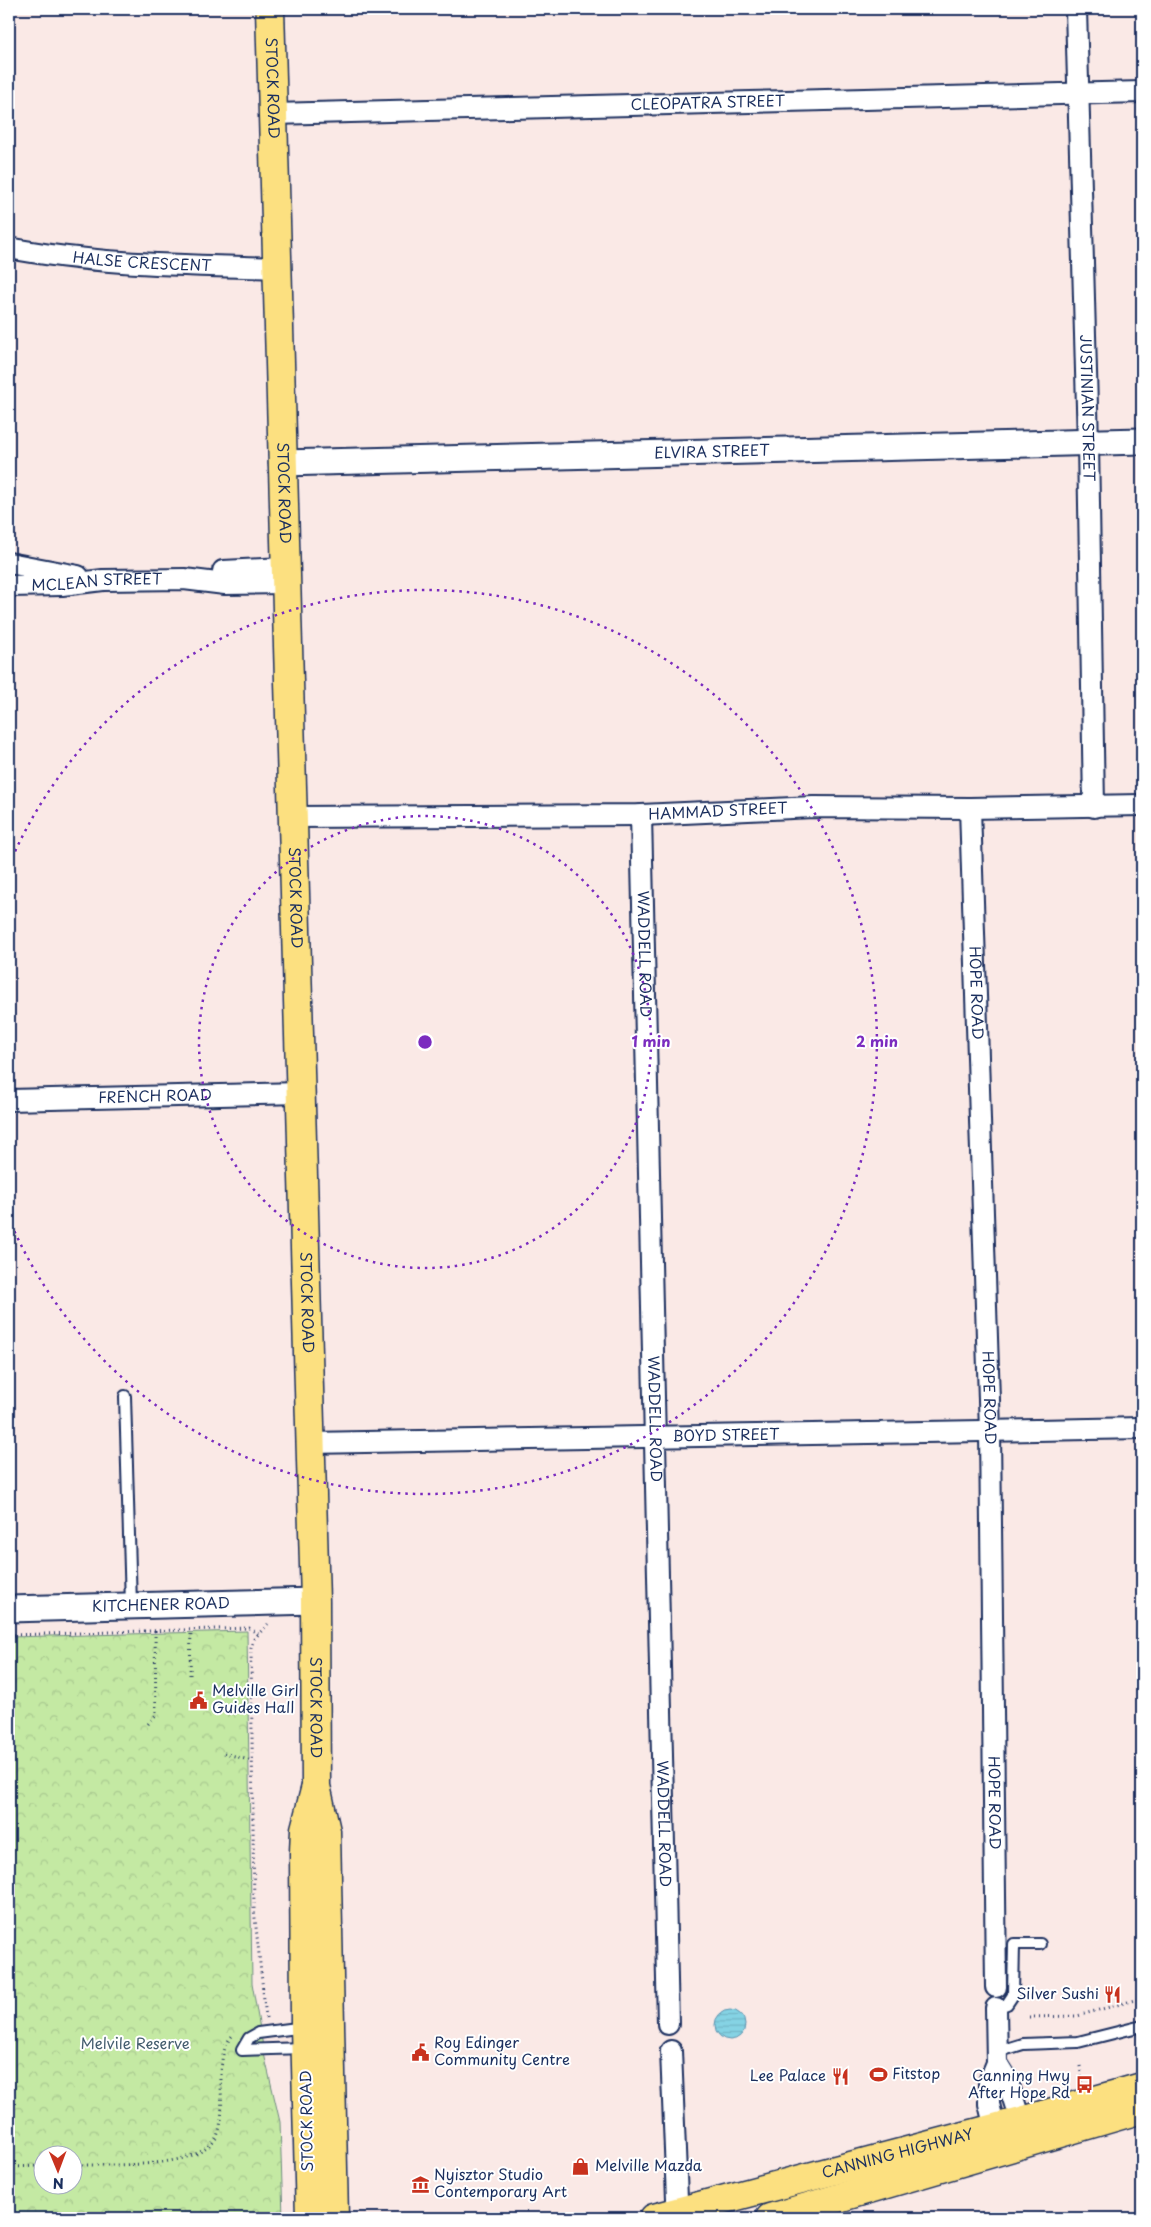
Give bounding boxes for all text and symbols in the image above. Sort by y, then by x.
street label: STOCK ROAD [261,37,287,139]
street label: CLEOPATRA STREET [630,88,786,115]
street label: HALSE CRESCENT [72,245,213,276]
street label: JUSTINIAN STREET [1075,334,1102,482]
street label: ELVIRA STREET [654,438,771,463]
street label: STOCK ROAD [272,442,298,544]
street label: MCLEAN STREET [31,566,163,596]
street label: HAMMAD STREET [648,795,789,825]
street label: STOCK ROAD [284,846,310,949]
street label: WADDELL ROAD [633,890,659,1017]
street label: HOPE ROAD [964,946,990,1040]
text: 1 min [632,1029,670,1052]
text: 2 min [856,1029,898,1052]
centre of rings [416,1033,434,1051]
street label: FRENCH ROAD [98,1082,212,1108]
street label: STOCK ROAD [295,1251,321,1354]
street label: HOPE ROAD [977,1350,1003,1445]
street label: WADDELL ROAD [643,1355,669,1482]
street label: BOYD STREET [672,1422,780,1446]
street label: KITCHENER ROAD [92,1590,230,1617]
street label: STOCK ROAD [305,1656,329,1758]
place label: Melville Girl Guides Hall [212,1678,299,1718]
public building icon: Melville Girl Guides Hall [188,1690,208,1710]
street label: HOPE ROAD [984,1756,1008,1850]
street label: WADDELL ROAD [652,1760,678,1887]
place label: Silver Sushi [1016,1981,1099,2004]
restaurant icon: Silver Sushi [1103,1984,1123,2004]
place label: Roy Edinger Community Centre [434,2030,570,2070]
park label: Melvile Reserve [80,2031,190,2054]
public building icon: Roy Edinger Community Centre [410,2042,430,2062]
place label: Fitstop [892,2061,940,2084]
place label: Lee Palace [750,2063,826,2086]
place label: Canning Hwy After Hope Rd [968,2063,1070,2103]
sports icon: Fitstop [868,2064,888,2084]
restaurant icon: Lee Palace [830,2066,850,2086]
street label: STOCK ROAD [293,2070,318,2172]
bus stop icon: Canning Hwy After Hope Rd [1074,2075,1094,2095]
street label: CANNING HIGHWAY [819,2121,976,2183]
north arrow [32,2144,82,2194]
place label: Melville Mazda [595,2153,703,2176]
shop icon: Melville Mazda [571,2156,591,2176]
place label: Nyisztor Studio Contemporary Art [434,2162,567,2202]
text: N [53,2173,64,2194]
museum icon: Nyisztor Studio Contemporary Art [410,2174,430,2194]

